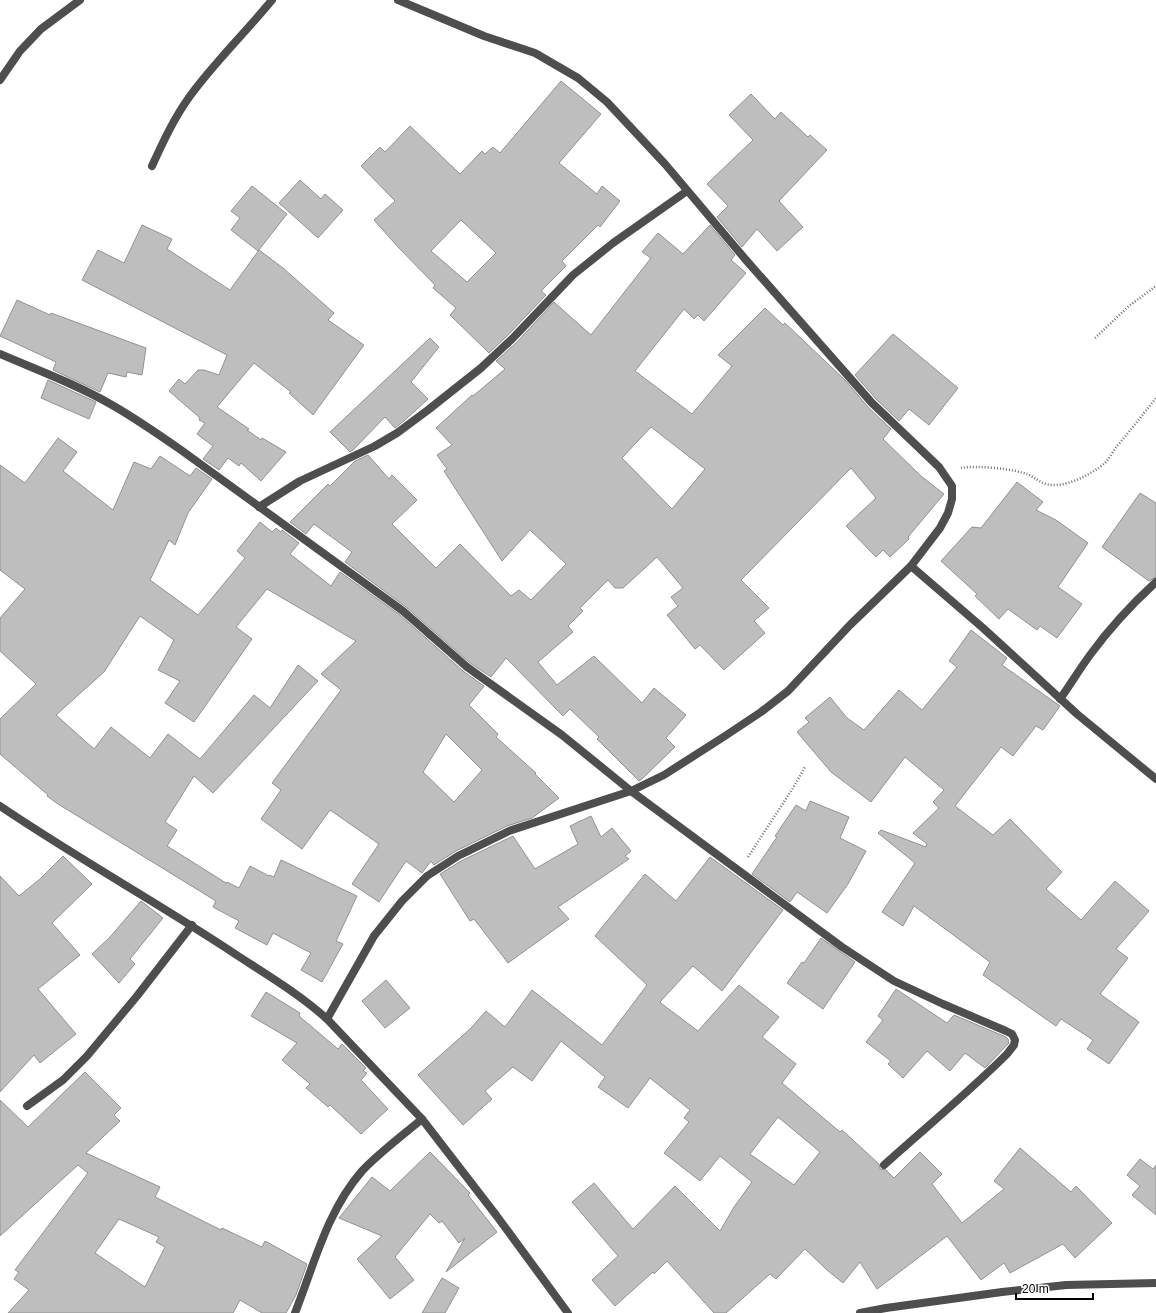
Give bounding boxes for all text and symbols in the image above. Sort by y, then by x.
scale bar [1016,1275,1093,1301]
text: 20 m [1022,1282,1049,1296]

